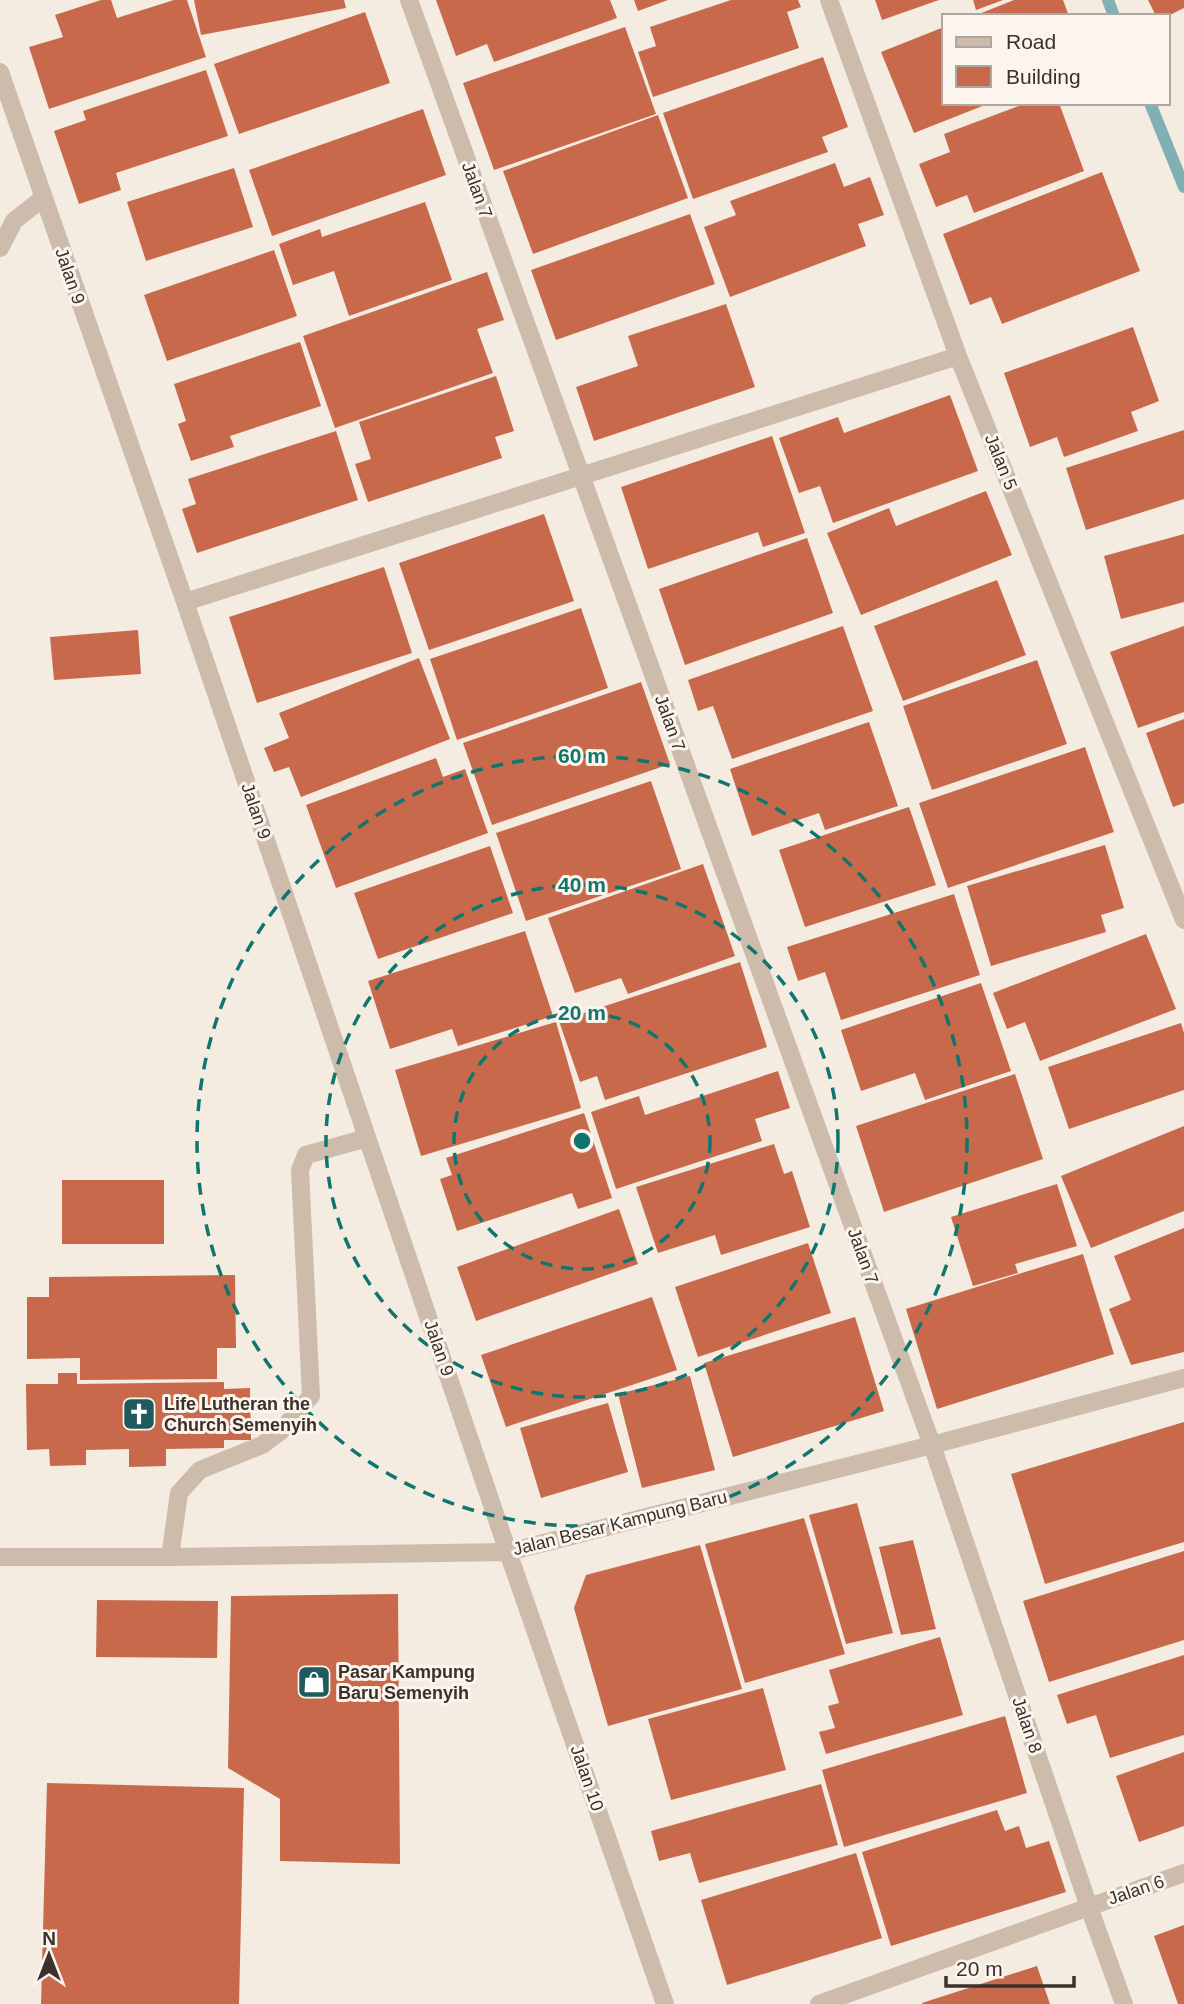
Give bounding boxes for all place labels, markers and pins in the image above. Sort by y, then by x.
centre of rings [570,1129,594,1153]
place label: Life Lutheran the Church Semenyih [164,1394,317,1435]
church icon: Life Lutheran the Church Semenyih [120,1395,158,1433]
place label: Pasar Kampung Baru Semenyih [338,1662,475,1703]
shop icon: Pasar Kampung Baru Semenyih [295,1663,333,1701]

